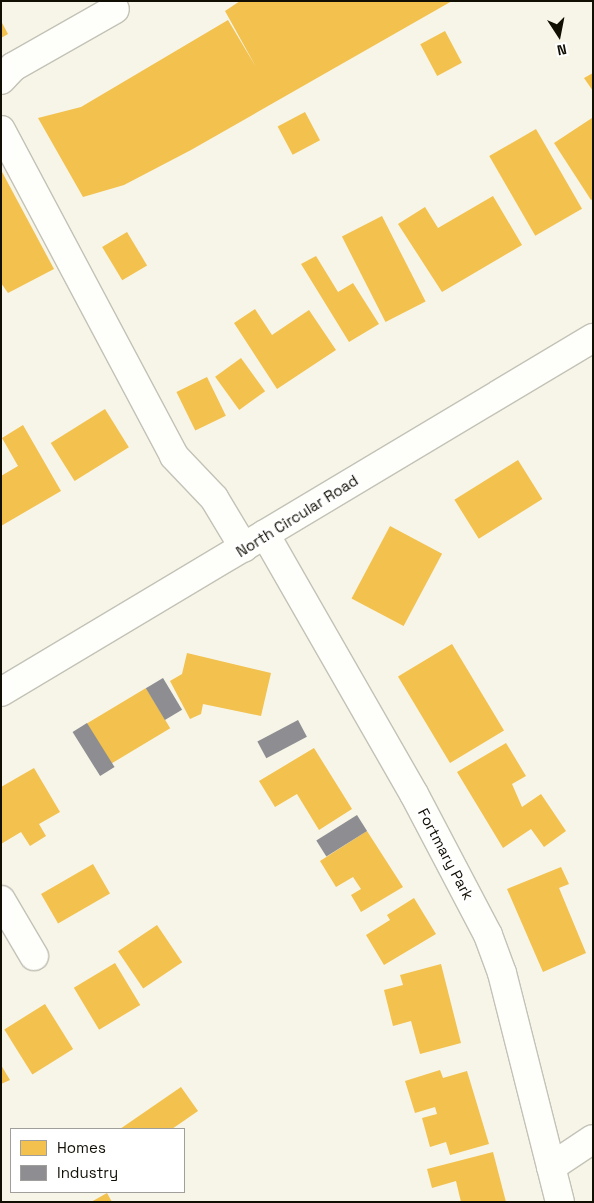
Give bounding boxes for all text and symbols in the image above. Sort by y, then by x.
north arrow [534,10,584,60]
text: N [556,40,568,59]
street label: North Circular Road [233,471,361,561]
street label: Fortmary Park [414,805,478,903]
legend [10,1128,185,1193]
text: Homes [57,1138,106,1157]
text: Industry [57,1163,118,1182]

